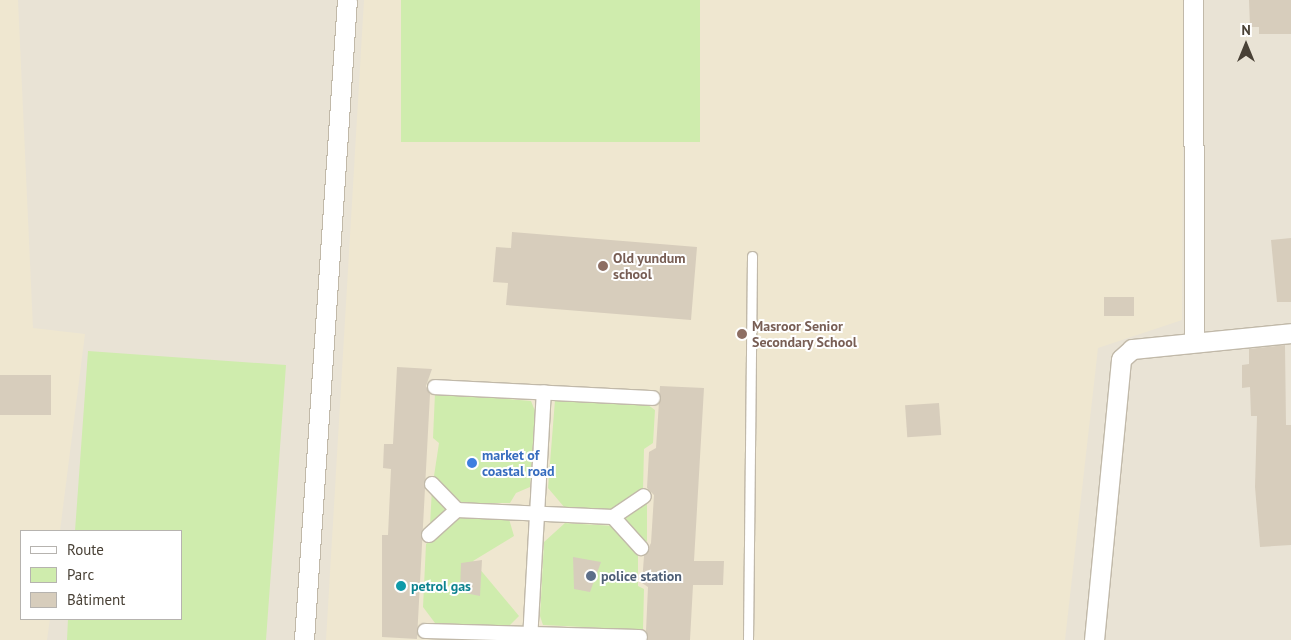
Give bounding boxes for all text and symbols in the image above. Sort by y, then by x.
north arrow [1221,20,1271,70]
text: N [1241,21,1251,39]
place label: Old yundum school [613,250,686,282]
marker: Old yundum school [597,260,609,272]
place label: Masroor Senior Secondary School [752,318,857,351]
marker: Masroor Senior Secondary School [736,328,748,340]
place label: market of coastal road [482,447,555,480]
marker: market of coastal road [466,457,478,469]
legend [20,530,182,620]
text: Route [67,540,104,559]
text: Parc [67,565,94,584]
place label: police station [601,568,682,584]
marker: police station [585,570,597,582]
place label: petrol gas [411,578,471,594]
marker: petrol gas [395,580,407,592]
text: Bâtiment [67,590,125,609]

